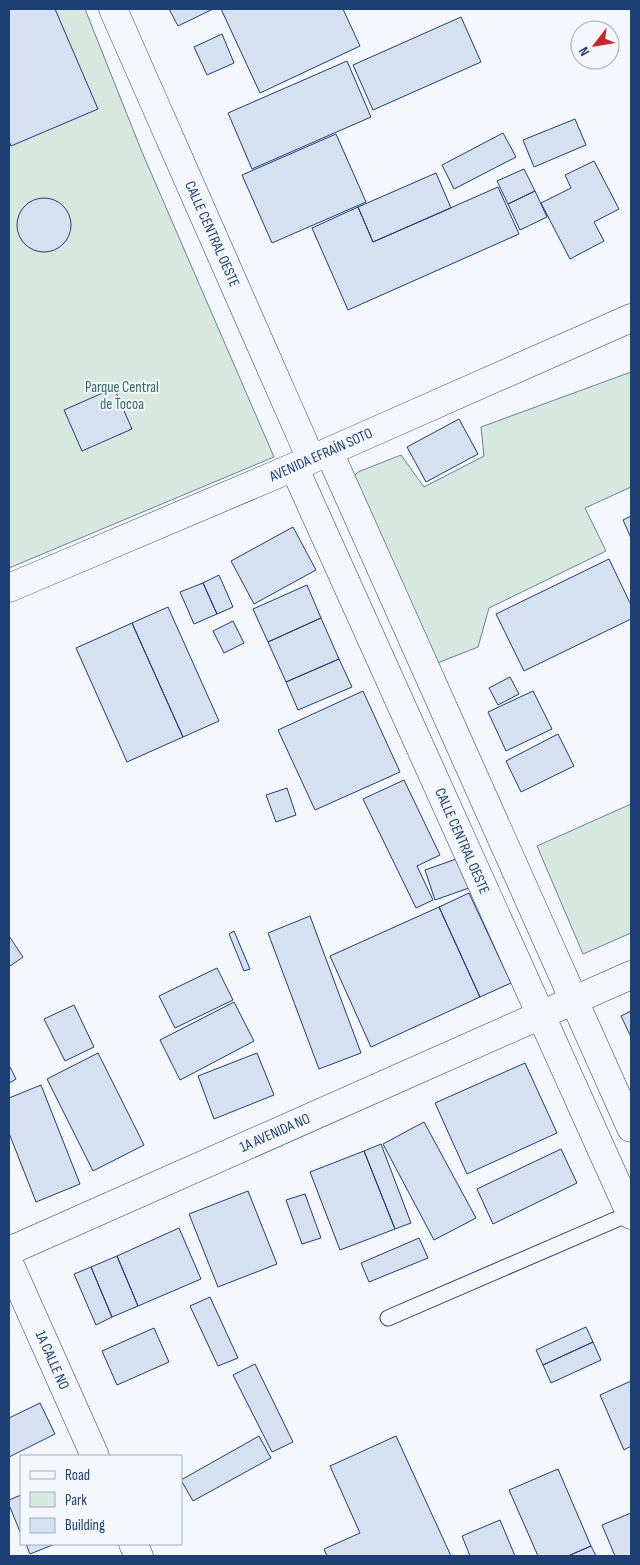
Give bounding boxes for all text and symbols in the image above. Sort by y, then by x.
north arrow [570,20,620,70]
text: N [575,44,593,59]
street label: CALLE CENTRAL OESTE [180,178,244,290]
park label: Parque Central de Tocoa [85,378,159,414]
street label: AVENIDA EFRAÍN SOTO [266,424,375,487]
street label: CALLE CENTRAL OESTE [430,785,494,897]
street label: 1A AVENIDA NO [237,1109,313,1157]
street label: 1A CALLE NO [31,1328,73,1392]
legend [20,1455,182,1545]
text: Road [65,1466,90,1485]
text: Park [65,1491,87,1510]
text: Building [65,1516,105,1535]

